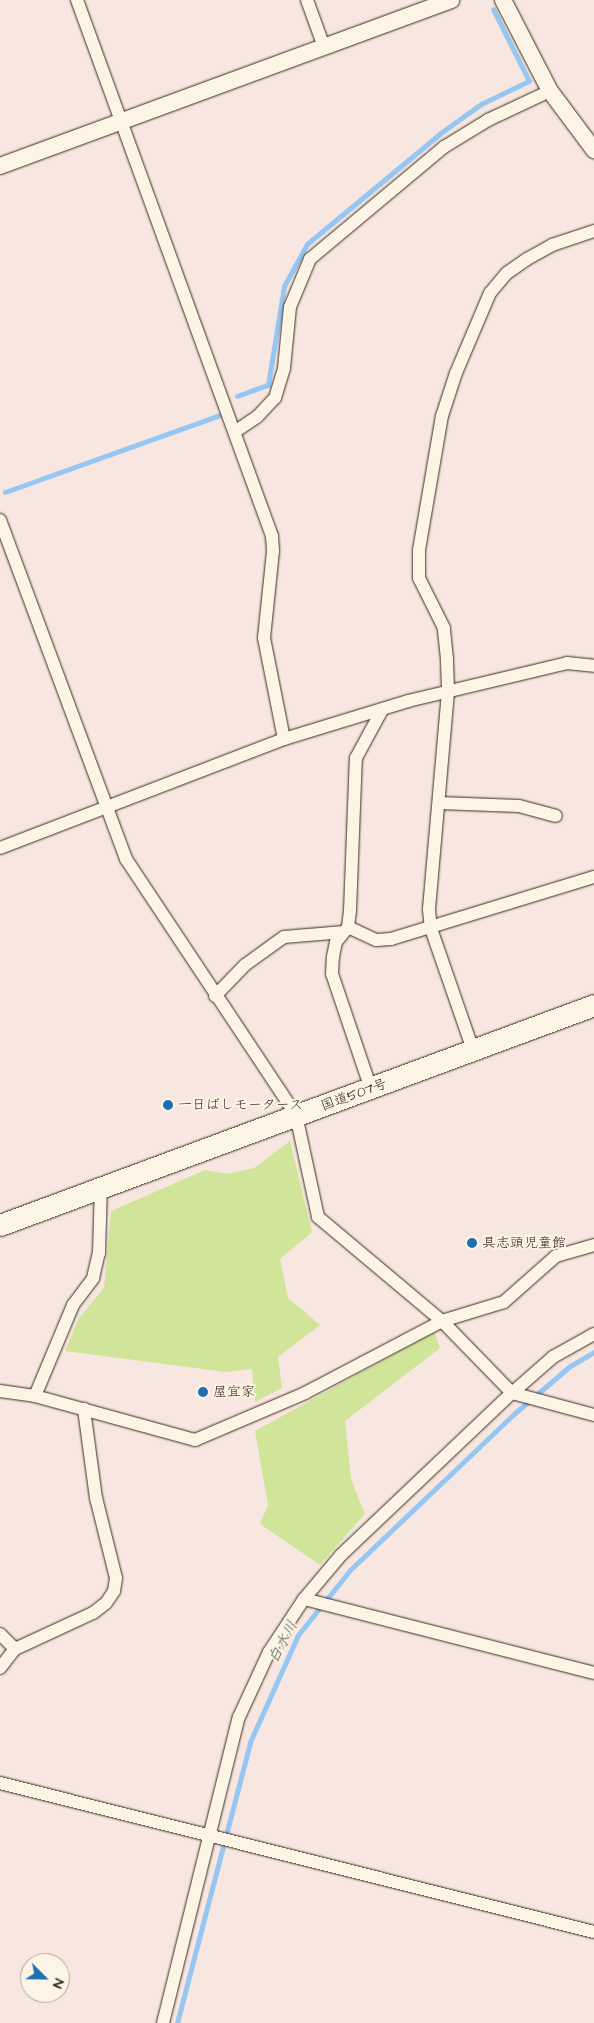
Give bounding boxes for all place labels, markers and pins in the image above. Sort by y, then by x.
place label: 一日ばしモータース [178,1097,304,1113]
marker: 一日ばしモータース [162,1099,174,1111]
place label: 具志頭児童館 [482,1235,566,1251]
marker: 具志頭児童館 [466,1237,478,1249]
place label: 屋宜家 [213,1384,255,1400]
marker: 屋宜家 [197,1386,209,1398]

